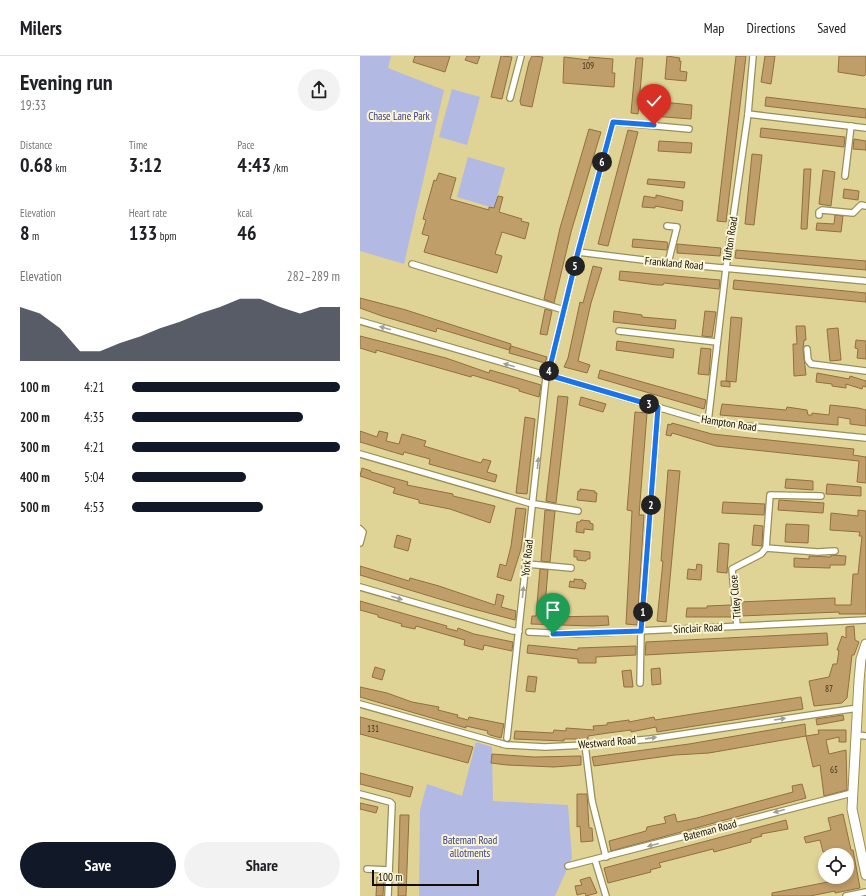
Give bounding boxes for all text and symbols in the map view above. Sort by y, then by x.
text: Milers [20,16,62,40]
text: Map [704,19,724,37]
text: Directions [746,19,795,37]
text: Saved [817,19,846,37]
house number: 109 [582,60,594,71]
text: Evening run [20,68,113,96]
button: share [298,69,340,111]
pin [637,84,671,125]
icon: check [643,90,665,112]
text: 19:33 [20,97,46,114]
park label: Chase Lane Park [368,109,431,123]
text: Distance [20,138,52,152]
text: Time [129,138,148,152]
text: Pace [237,138,255,152]
text: 0.68 [20,152,53,178]
text: 3:12 [129,152,162,178]
text: 4:43 [237,152,271,178]
pin: 6 [592,152,612,172]
text: 6 [599,155,605,169]
text: km [53,161,67,175]
text: /km [271,161,288,175]
text: Elevation [20,206,55,220]
text: Heart rate [129,206,167,220]
text: kcal [237,206,252,220]
street label: Tufton Road [720,215,740,262]
text: 8 [20,220,30,246]
text: 133 [129,220,157,246]
text: 46 [237,220,256,246]
text: m [30,229,39,243]
text: bpm [157,229,176,243]
street label: Frankland Road [644,253,704,273]
pin: 5 [565,256,585,276]
text: 5 [572,259,578,273]
text: Elevation [20,268,62,285]
text: 282–289 m [287,268,340,285]
one-way arrow [378,325,390,331]
pin: 4 [539,361,559,381]
one-way arrow [503,362,515,368]
text: 4 [546,364,552,378]
text: 100 m [20,379,50,396]
text: 4:21 [84,379,104,396]
pin: 3 [639,394,659,414]
text: 3 [646,397,652,411]
text: 200 m [20,409,50,426]
text: 4:35 [84,409,104,426]
street label: Hampton Road [700,412,758,434]
text: 300 m [20,439,50,456]
text: 4:21 [84,439,104,456]
one-way arrow [535,457,541,469]
text: 400 m [20,469,50,486]
text: 5:04 [84,469,104,486]
pin: 2 [641,495,661,515]
text: 2 [648,498,654,512]
text: 500 m [20,499,50,516]
text: 4:53 [84,499,104,516]
street label: York Road [518,539,536,577]
street label: Titley Close [726,574,744,620]
one-way arrow [520,586,527,598]
pin [536,593,570,634]
one-way arrow [392,595,404,601]
icon: arrive [542,599,564,621]
pin: 1 [633,602,653,622]
text: 1 [640,605,646,619]
street label: Sinclair Road [673,620,723,636]
house number: 87 [825,683,833,694]
one-way arrow [774,716,786,722]
house number: 131 [367,723,379,734]
street label: Westward Road [577,732,637,752]
one-way arrow [645,735,657,741]
house number: 65 [830,764,838,775]
one-way arrow [772,809,785,815]
street label: Bateman Road [682,816,738,844]
park label: Bateman Road allotments [443,833,498,860]
button: Save [20,842,176,888]
button: Share [184,842,340,888]
one-way arrow [647,842,659,848]
map controls [818,848,854,884]
button: locate [818,848,854,884]
scale bar [372,868,479,887]
text: 100 m [378,870,402,884]

